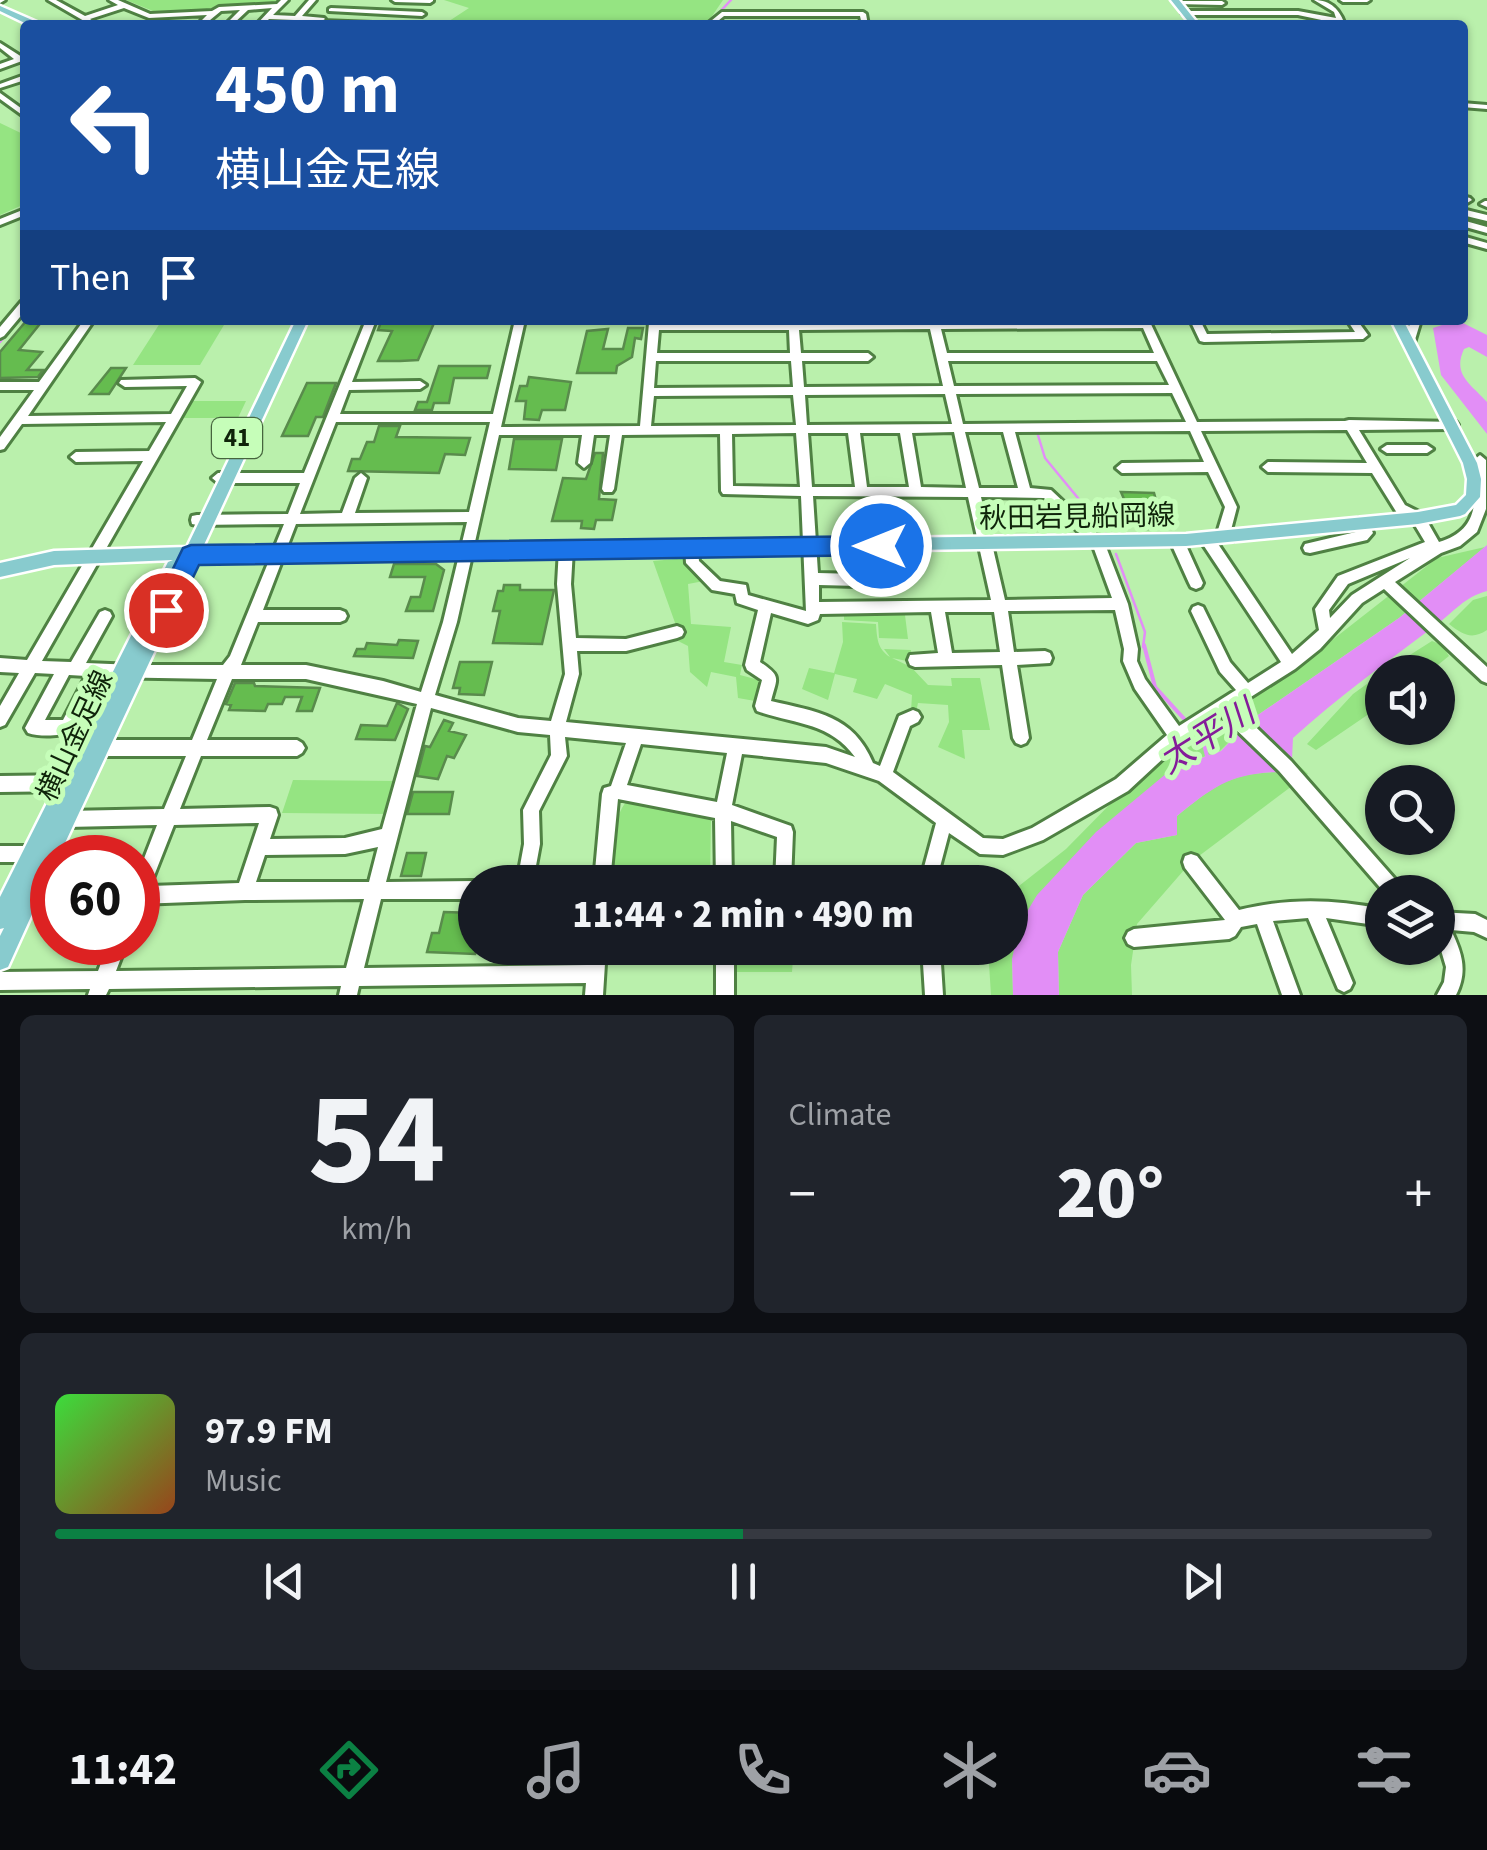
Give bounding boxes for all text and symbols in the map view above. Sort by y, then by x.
text: 450 m [215,40,400,140]
icon: left [50,60,180,190]
text: 横山金足線 [215,139,440,203]
icon: arrive [151,250,206,305]
text: Then [50,251,131,305]
road number: 41 [212,418,262,458]
position arrow [829,494,933,598]
street label: 秋田岩見船岡線 [979,495,1175,539]
pin [124,568,209,653]
icon: arrive [139,583,194,638]
map controls [1365,655,1455,965]
button: sound [1365,655,1455,745]
street label: 横山金足線 [27,664,123,808]
water label: 太平川 [1149,686,1268,786]
button: search [1365,765,1455,855]
speed limit sign: 60 [30,835,160,965]
button: layers [1365,875,1455,965]
text: 11:44 · 2 min · 490 m [572,888,914,942]
text: 54 [308,1048,445,1233]
text: Climate [789,1092,891,1138]
text: 20° [1056,1140,1164,1247]
text: − [789,1156,816,1234]
text: + [1405,1156,1432,1234]
text: km/h [341,1206,412,1252]
text: 97.9 FM [205,1404,333,1458]
text: Music [205,1458,282,1504]
icon: previous [257,1554,312,1609]
icon: pause [716,1554,771,1609]
icon: next [1175,1554,1230,1609]
icon: directions [314,1735,384,1805]
icon: music [521,1735,591,1805]
icon: phone [728,1735,798,1805]
icon: climate [935,1735,1005,1805]
icon: car [1142,1735,1212,1805]
icon: filters [1349,1735,1419,1805]
text: 11:42 [68,1738,177,1802]

